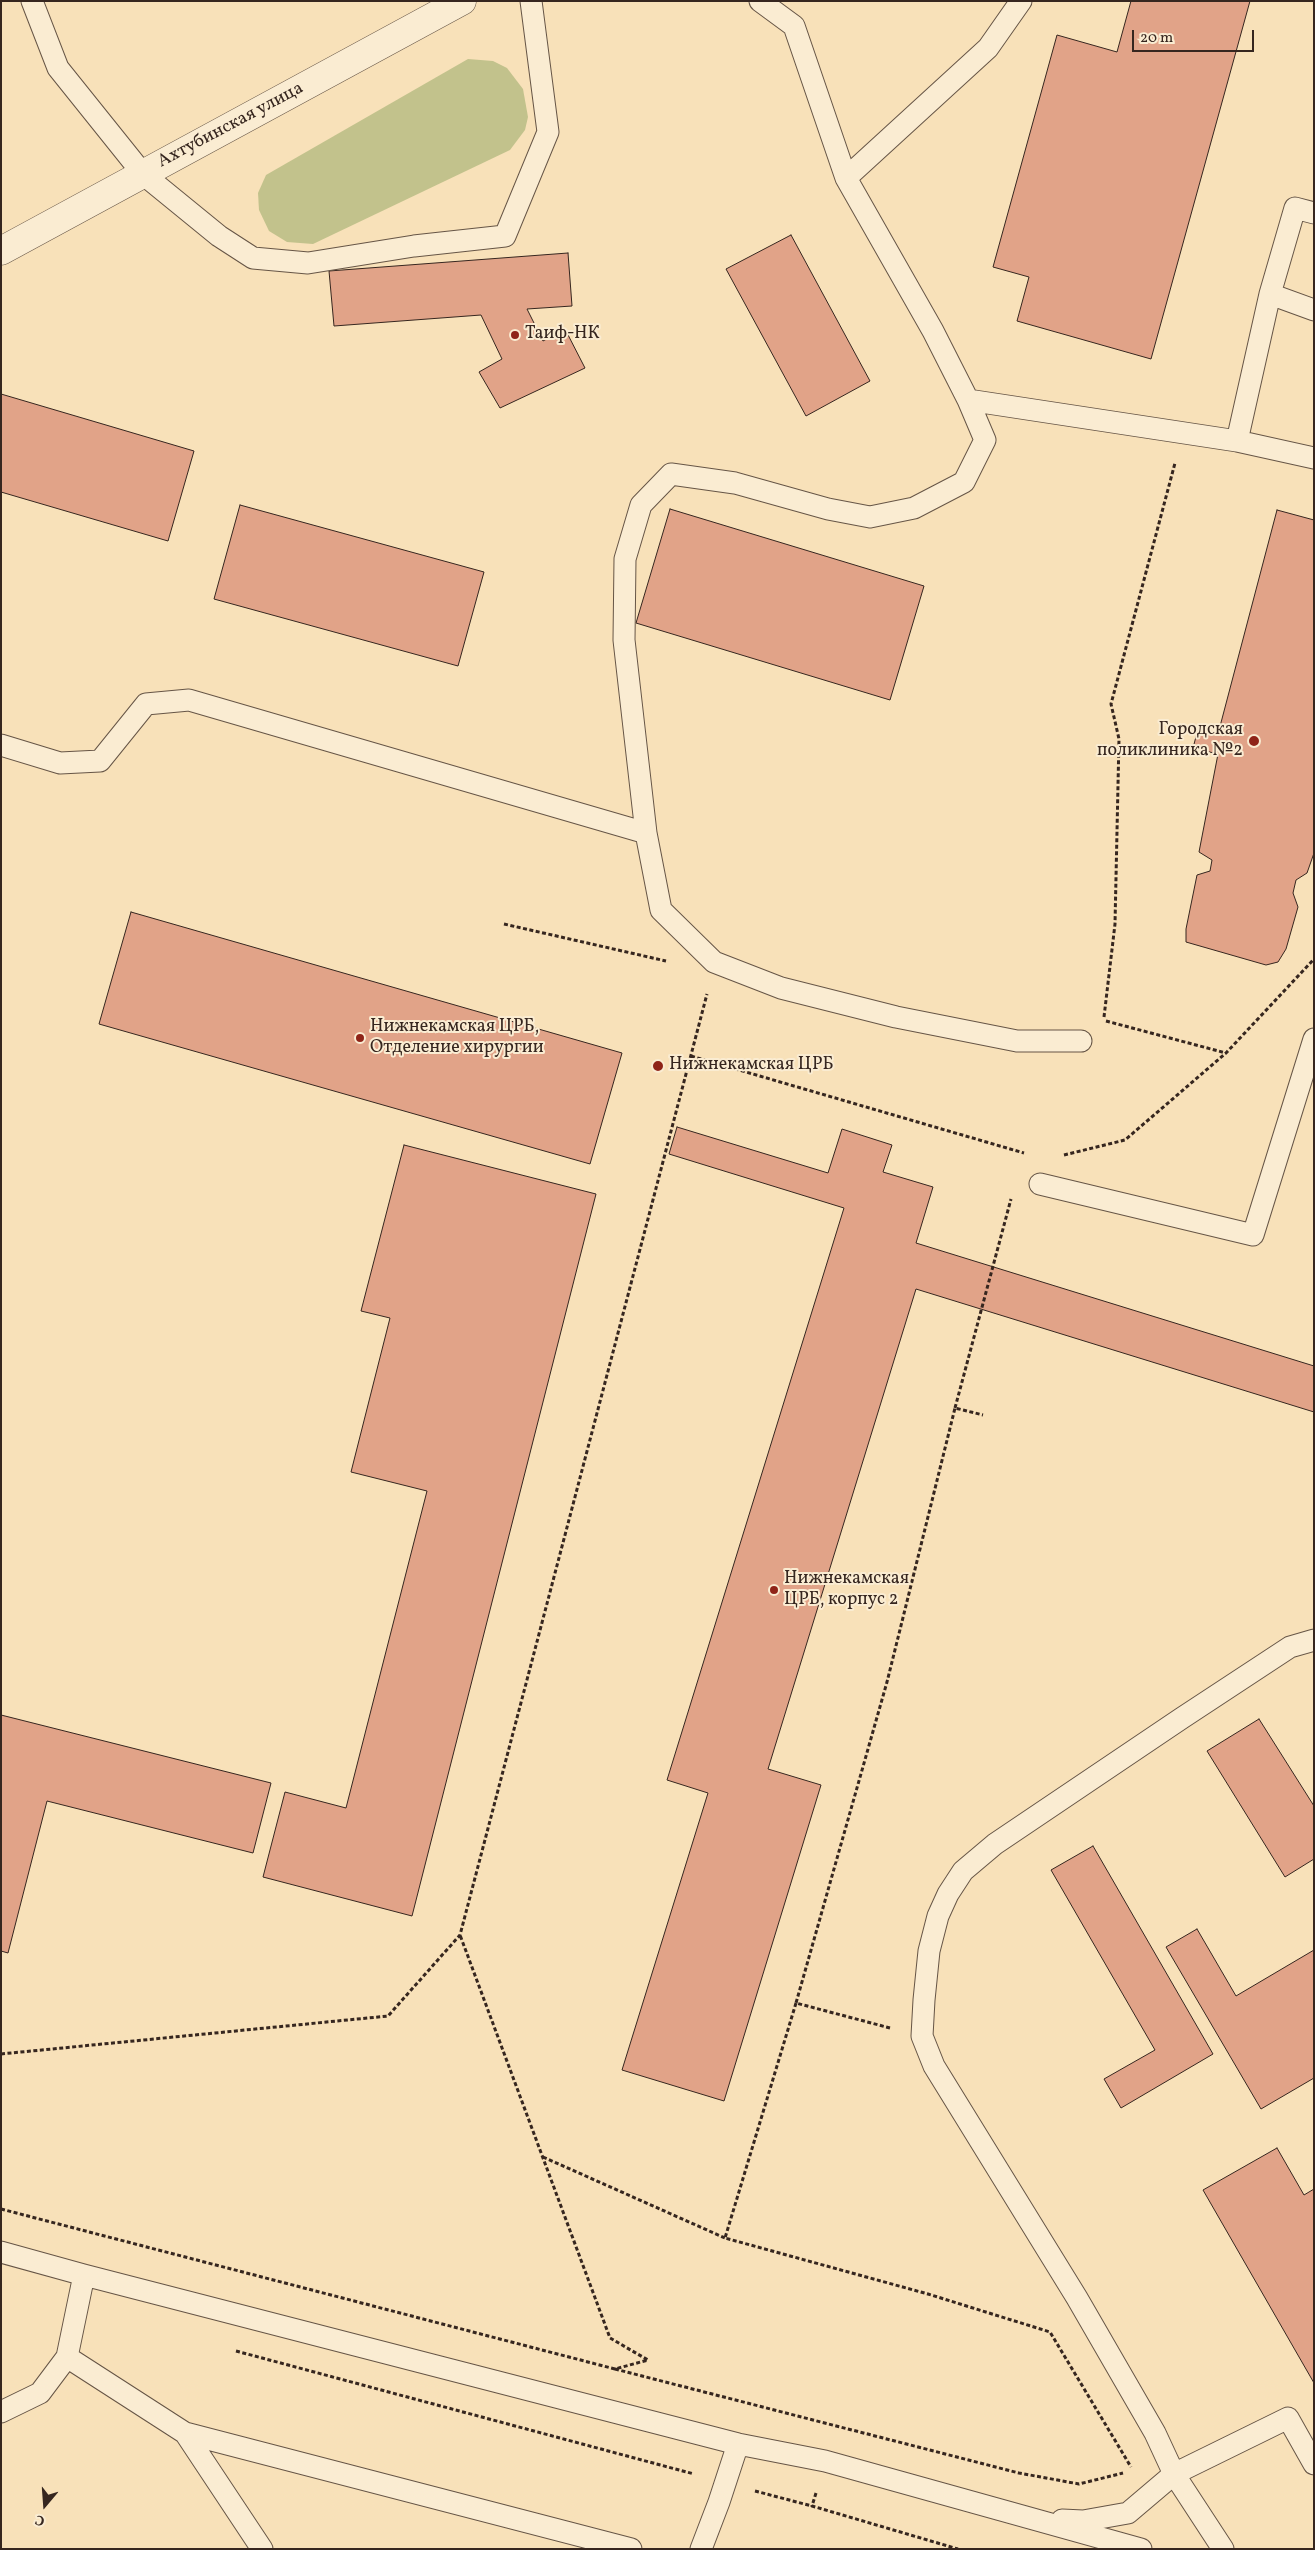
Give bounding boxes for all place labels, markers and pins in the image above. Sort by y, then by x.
place label: Таиф-НК [525,324,600,346]
marker: Таиф-НК [509,329,521,341]
place label: Городская поликлиника №2 [1097,720,1243,762]
marker: Городская поликлиника №2 [1247,734,1261,748]
place label: Нижнекамская ЦРБ, Отделение хирургии [370,1017,544,1060]
marker: Нижнекамская ЦРБ, Отделение хирургии [354,1032,366,1044]
place label: Нижнекамская ЦРБ [669,1055,834,1077]
marker: Нижнекамская ЦРБ [651,1059,665,1073]
place label: Нижнекамская ЦРБ, корпус 2 [784,1569,909,1612]
marker: Нижнекамская ЦРБ, корпус 2 [768,1584,780,1596]

